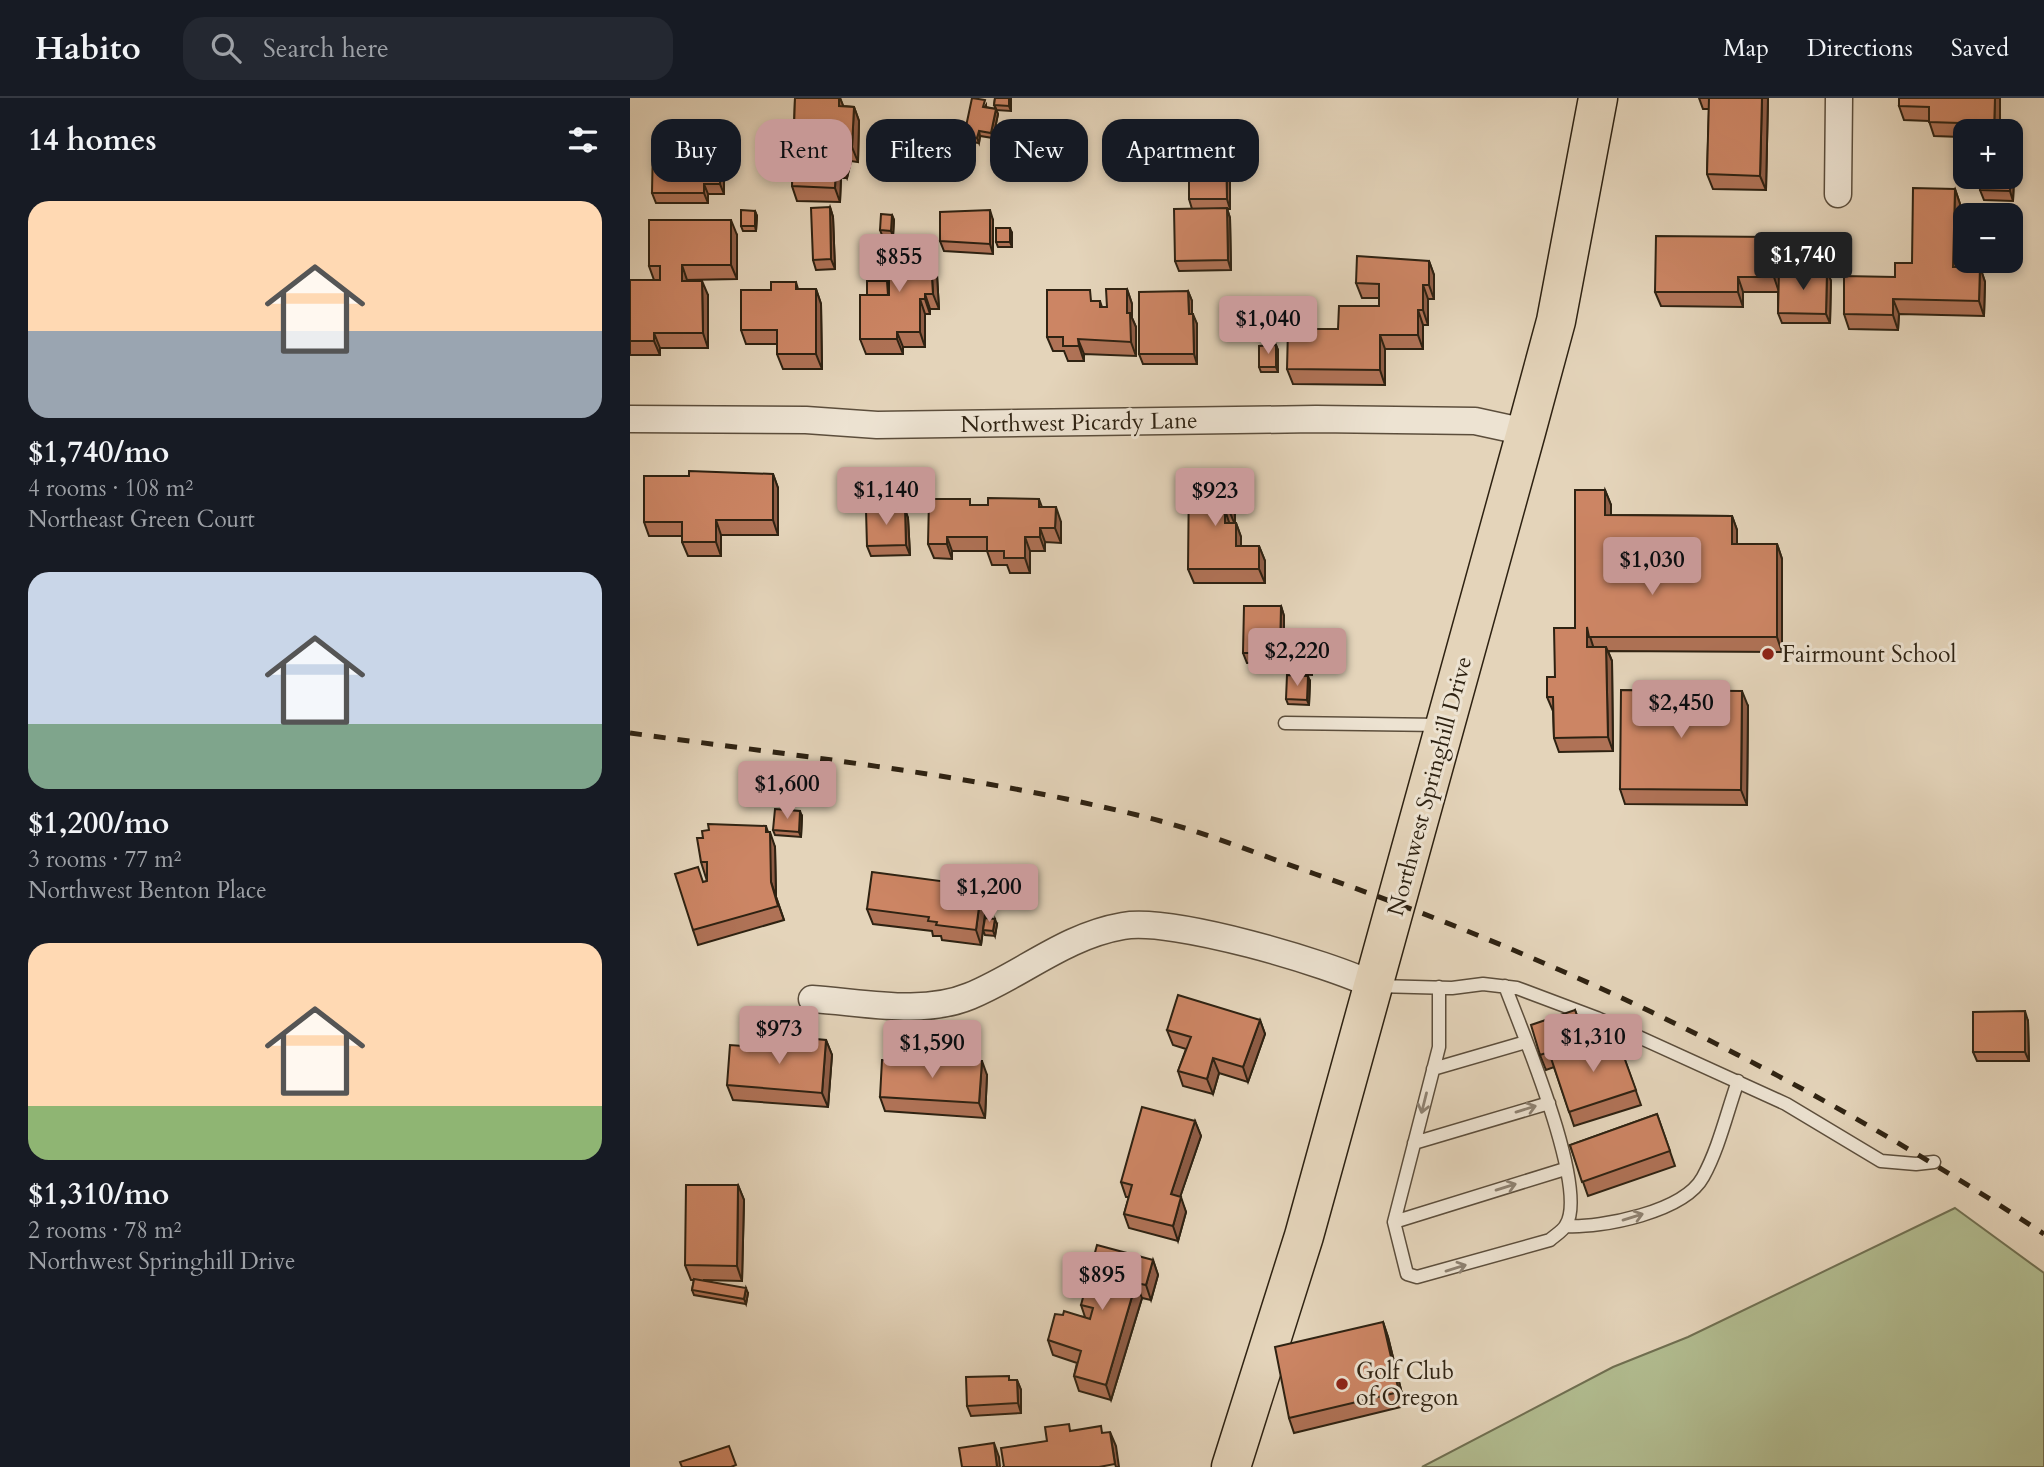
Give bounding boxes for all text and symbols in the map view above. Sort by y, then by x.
search box [183,17,673,80]
text: Habito [35,26,141,71]
icon: search [207,29,245,67]
text: Search here [263,31,389,66]
text: Map [1723,32,1769,65]
text: Directions [1807,32,1913,65]
text: Saved [1951,32,2009,65]
chip: Buy [651,119,741,182]
chip: Rent [755,119,852,182]
chip: Filters [866,119,976,182]
chip: New [990,119,1088,182]
chip: Apartment [1102,119,1259,182]
map controls [1953,119,2023,273]
button: + [1953,119,2023,189]
text: 14 homes [28,120,157,161]
icon: filters [564,121,602,159]
button: − [1953,203,2023,273]
pin: $1,740 [1746,232,1860,292]
pin: $855 [858,234,940,294]
text: $1,740 [1770,239,1836,270]
text: $855 [875,241,923,272]
icon: home [252,246,378,372]
pin: $1,040 [1211,296,1325,356]
text: $1,040 [1235,303,1301,334]
street label: Northwest Picardy Lane [960,405,1198,440]
text: $1,740/mo [28,432,169,473]
pin: $1,140 [829,468,943,527]
pin: $923 [1174,468,1256,528]
text: 4 rooms · 108 m² [28,473,193,504]
text: $1,140 [853,474,919,505]
text: $923 [1191,475,1239,506]
text: Northeast Green Court [28,504,255,535]
pin: $1,030 [1595,538,1709,597]
text: $1,030 [1619,544,1685,575]
icon: home [252,617,378,743]
pin: $2,220 [1240,628,1354,688]
text: $2,220 [1264,635,1330,666]
place label: Fairmount School [1782,639,1956,670]
marker: Fairmount School [1760,646,1776,662]
street label: Northwest Springhill Drive [1380,653,1479,919]
pin: $2,450 [1624,680,1738,740]
text: $2,450 [1648,687,1714,718]
pin: $1,600 [730,762,844,821]
text: $1,600 [754,768,820,799]
text: $1,200/mo [28,803,169,844]
text: 3 rooms · 77 m² [28,844,181,875]
pin: $1,200 [932,864,1046,924]
text: $1,200 [956,871,1022,902]
text: Northwest Benton Place [28,875,267,906]
icon: home [252,988,378,1114]
pin: $973 [738,1006,820,1066]
text: $973 [755,1013,803,1044]
pin: $1,310 [1536,1014,1650,1074]
pin: $1,590 [875,1020,989,1080]
text: $1,310 [1560,1021,1626,1052]
text: $1,590 [899,1027,965,1058]
one-way arrow [1417,1091,1430,1114]
one-way arrow [1515,1102,1537,1115]
text: $1,310/mo [28,1174,169,1215]
one-way arrow [1495,1180,1517,1193]
one-way arrow [1621,1209,1643,1222]
text: 2 rooms · 78 m² [28,1215,181,1246]
text: Northwest Springhill Drive [28,1246,296,1277]
pin: $895 [1061,1252,1143,1312]
text: $895 [1078,1259,1126,1290]
one-way arrow [1445,1260,1467,1273]
place label: Golf Club of Oregon [1356,1356,1459,1413]
marker: Golf Club of Oregon [1334,1376,1350,1392]

